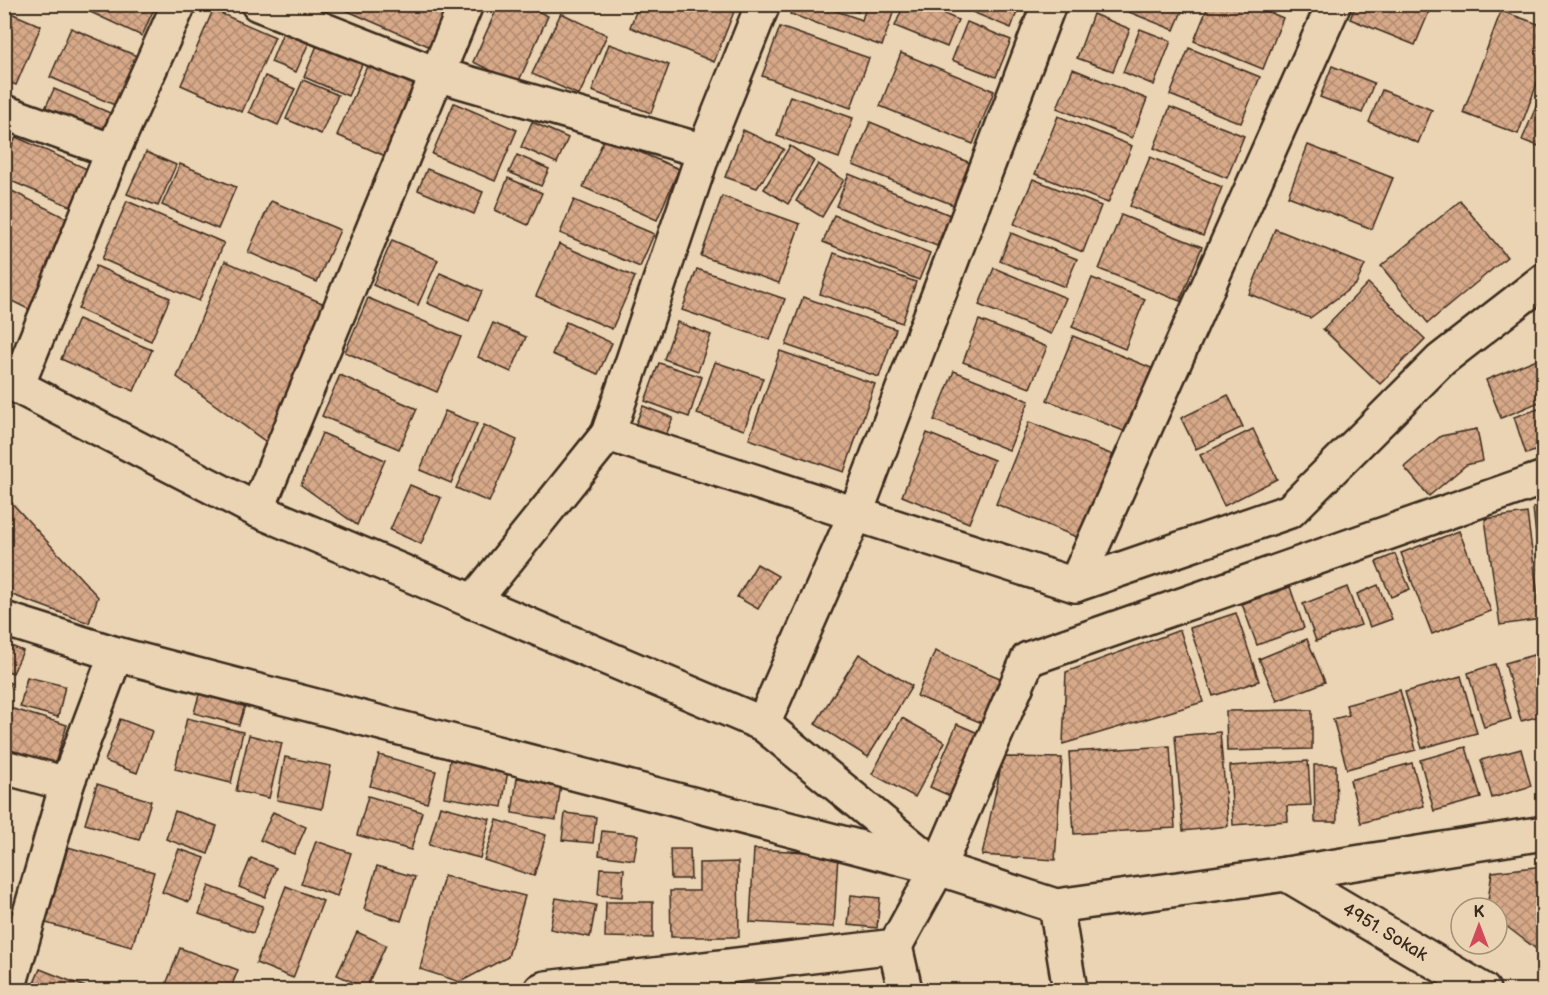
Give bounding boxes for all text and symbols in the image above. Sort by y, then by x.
north arrow [1449,896,1509,956]
street label: 4951. Sokak [1339,898,1431,966]
text: K [1474,903,1485,922]

